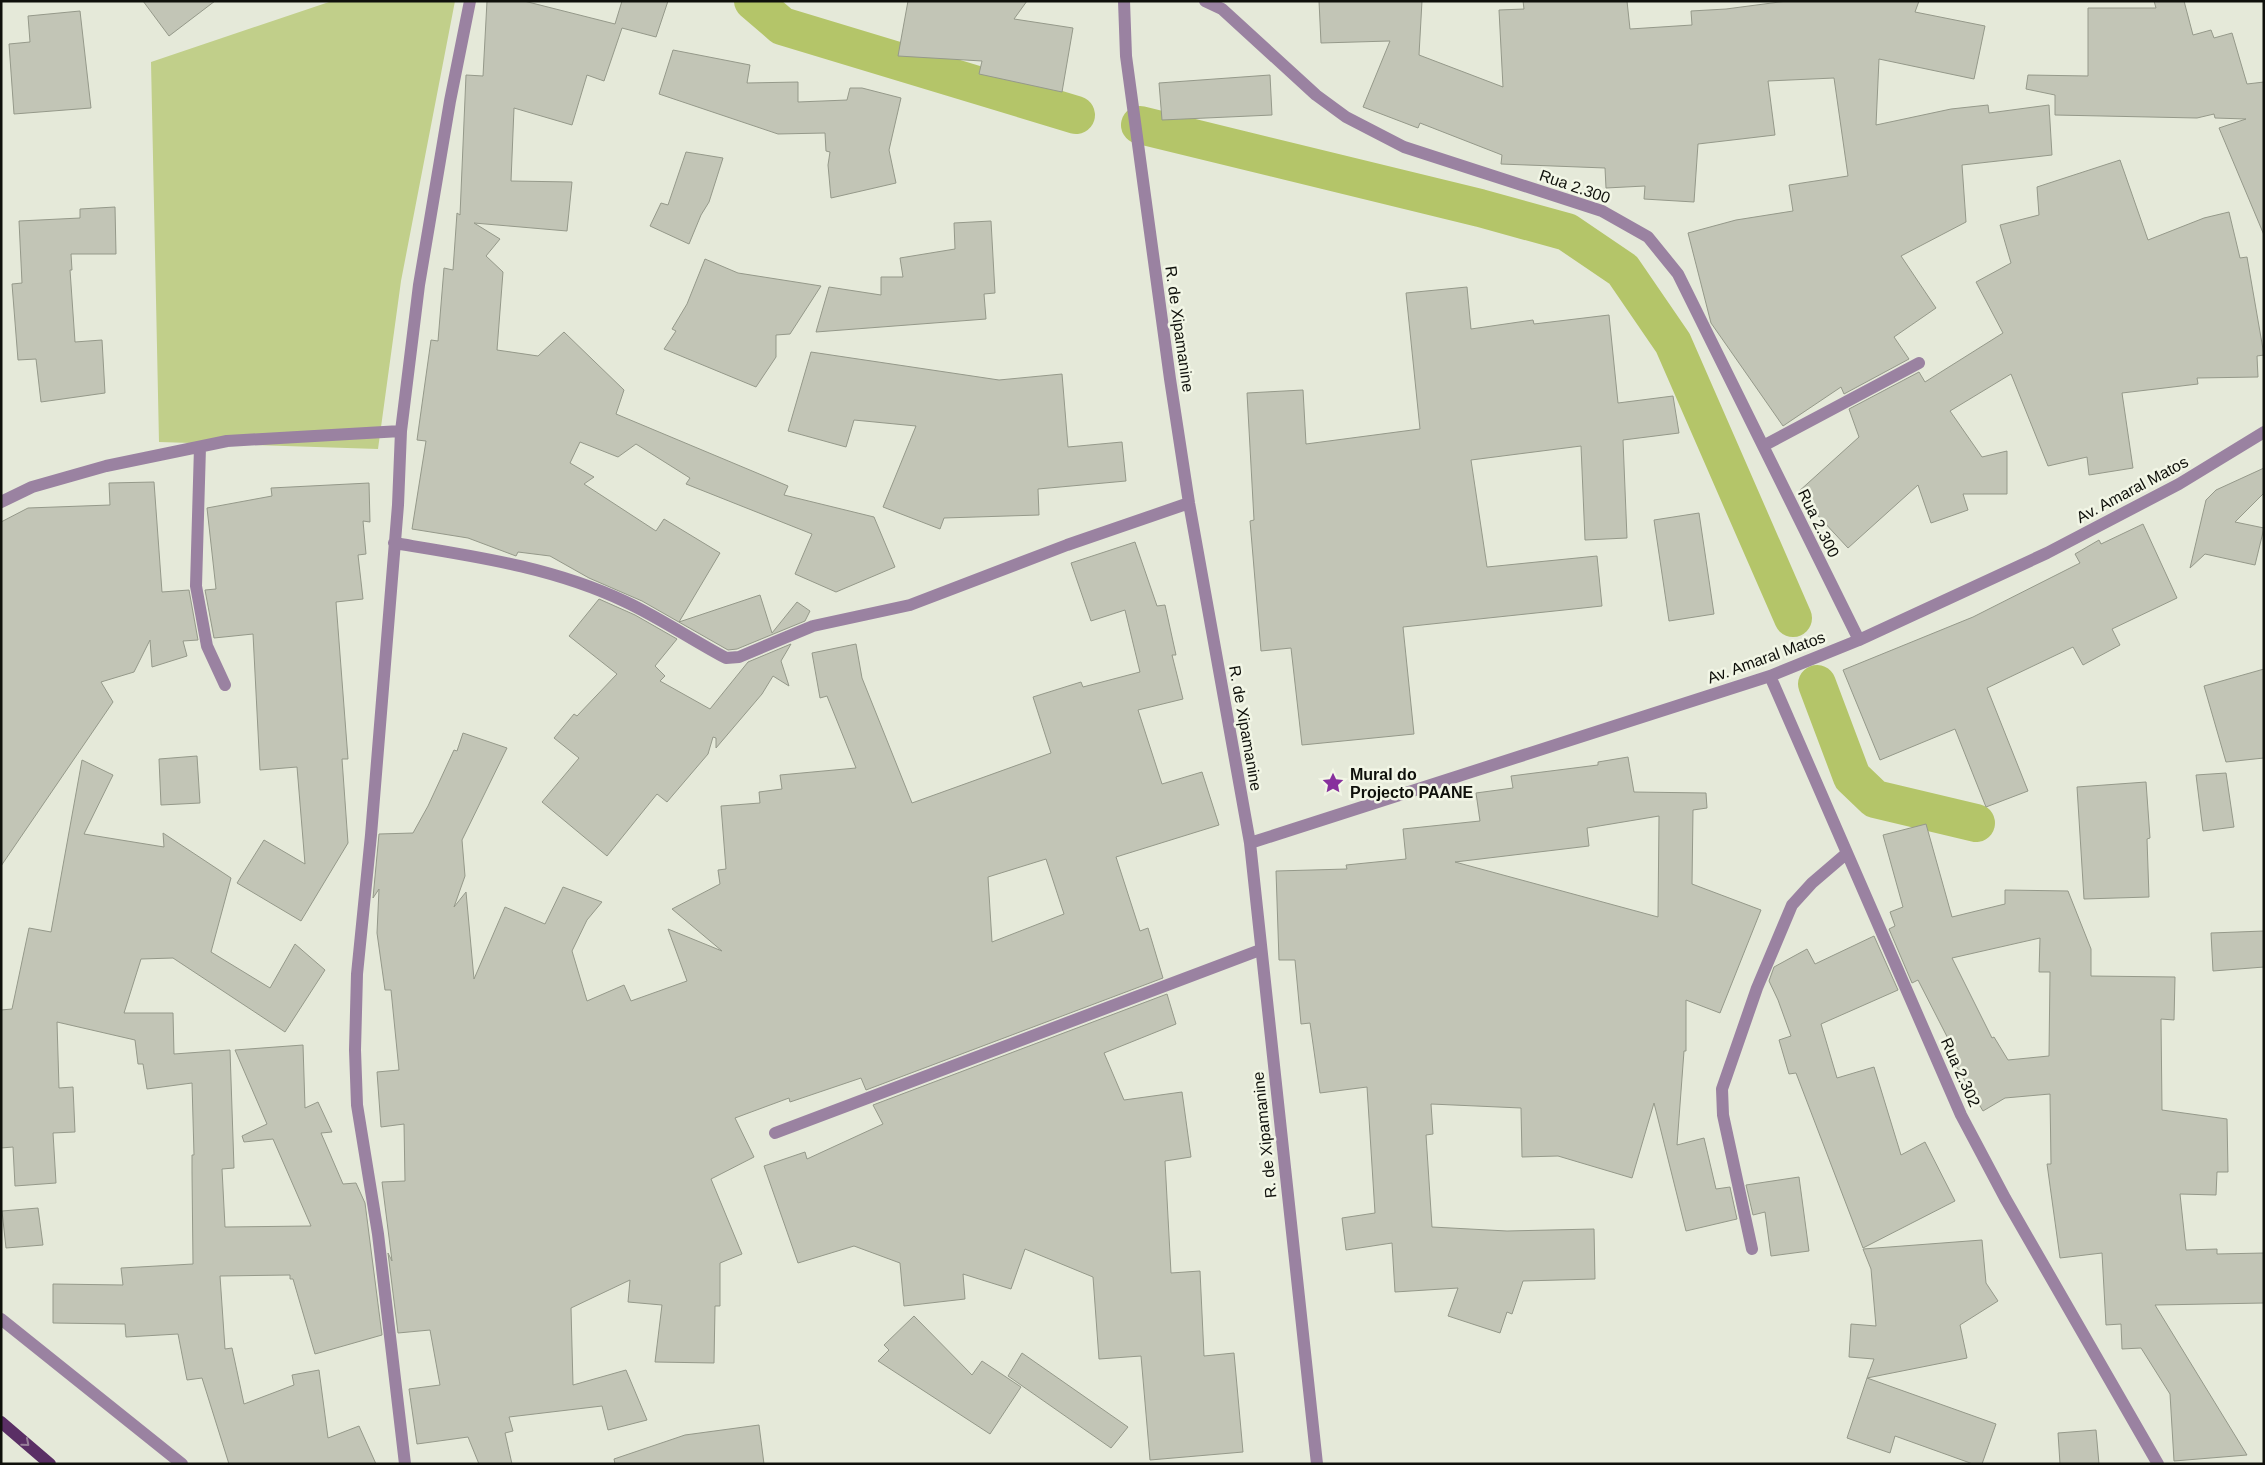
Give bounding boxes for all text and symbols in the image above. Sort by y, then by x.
street label: Rua 2.300 [1537,166,1613,207]
street label: R. de Xipamanine [1162,265,1197,393]
street label: Av. Amaral Matos [2074,453,2191,526]
street label: Rua 2.300 [1795,486,1842,560]
street label: Av. Amaral Matos [1705,628,1827,687]
street label: R. de Xipamanine [1226,664,1265,792]
place label: Mural do Projecto PAANE [1350,766,1474,801]
place icon: Mural do Projecto PAANE [1320,770,1346,796]
street label: Rua 2.302 [1938,1035,1983,1109]
street label: R. de Xipamanine [1249,1071,1280,1199]
one-way arrow [20,1437,29,1446]

